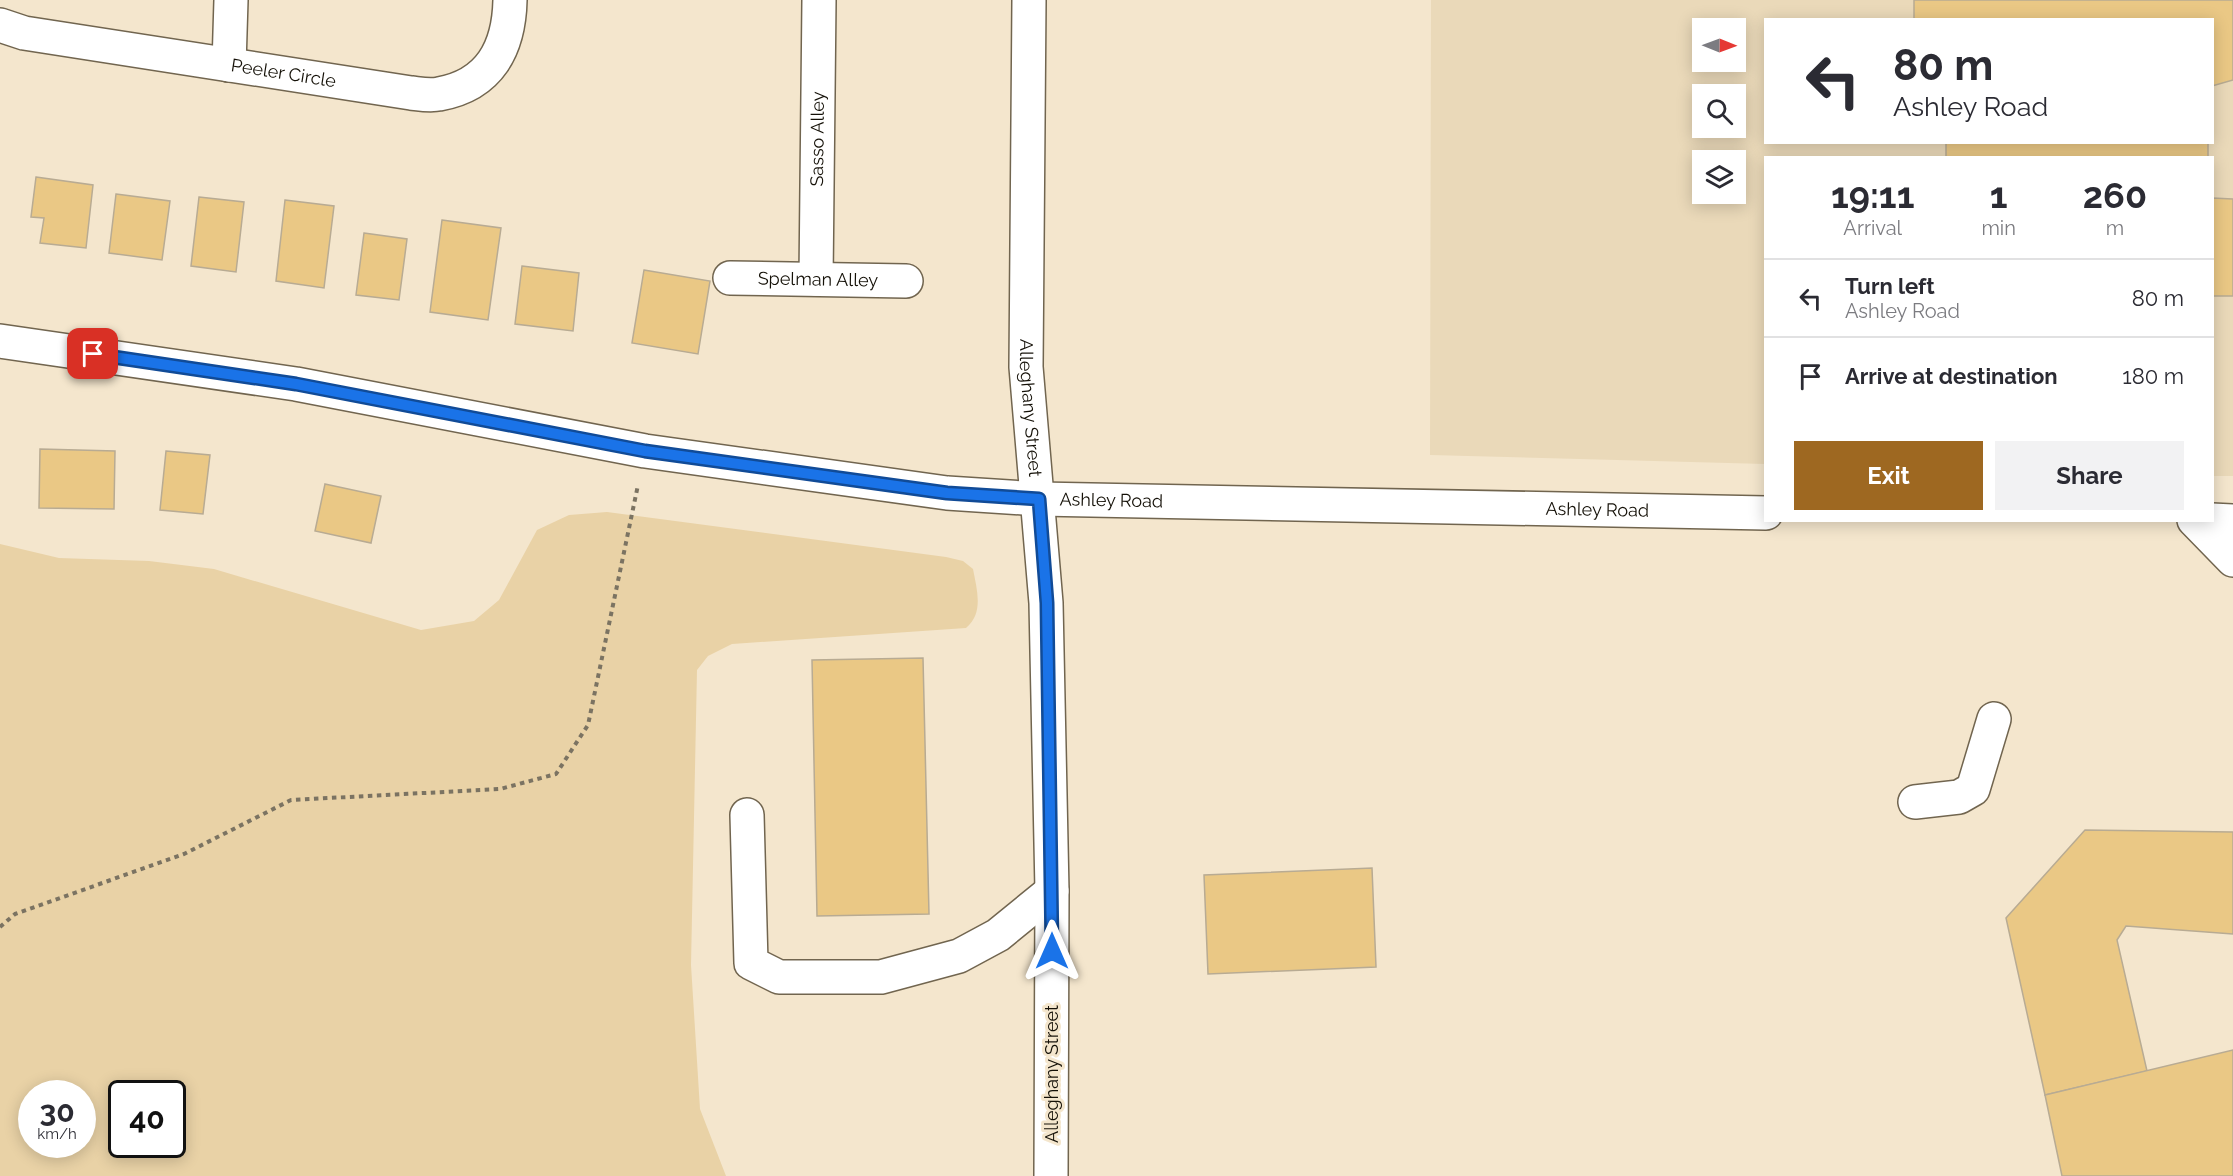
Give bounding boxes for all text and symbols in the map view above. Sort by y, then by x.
north arrow [1692,18,1746,72]
map controls [1692,18,1746,204]
text: 80 m [1893,41,1993,90]
icon: left [1794,42,1872,120]
street label: Peeler Circle [230,54,338,91]
button: search [1692,84,1746,138]
street label: Sasso Alley [806,91,828,187]
text: Ashley Road [1893,91,2048,122]
button: layers [1692,150,1746,204]
text: 19:11 [1831,174,1914,216]
text: 1 [1990,174,2007,216]
text: 260 [2083,174,2147,216]
text: Arrival [1843,216,1902,240]
text: min [1981,216,2016,240]
text: m [2106,216,2124,240]
street label: Spelman Alley [758,267,879,291]
text: Turn left [1845,273,1935,299]
icon: left [1794,282,1827,315]
text: 80 m [2132,285,2184,311]
text: Ashley Road [1845,299,1960,323]
pin [67,328,118,379]
icon: arrive [76,337,109,370]
street label: Alleghany Street [1016,339,1046,478]
icon: arrive [1794,360,1827,393]
text: Arrive at destination [1845,363,2058,389]
text: 180 m [2122,363,2184,389]
button: Exit [1794,441,1983,510]
button: Share [1995,441,2184,510]
street label: Ashley Road [1059,488,1163,511]
street label: Ashley Road [1545,498,1649,521]
position arrow [1020,919,1084,983]
street label: Alleghany Street [1041,1005,1062,1143]
speed limit sign: 40 [108,1080,186,1158]
text: 30 [39,1094,75,1129]
text: km/h [37,1125,77,1143]

